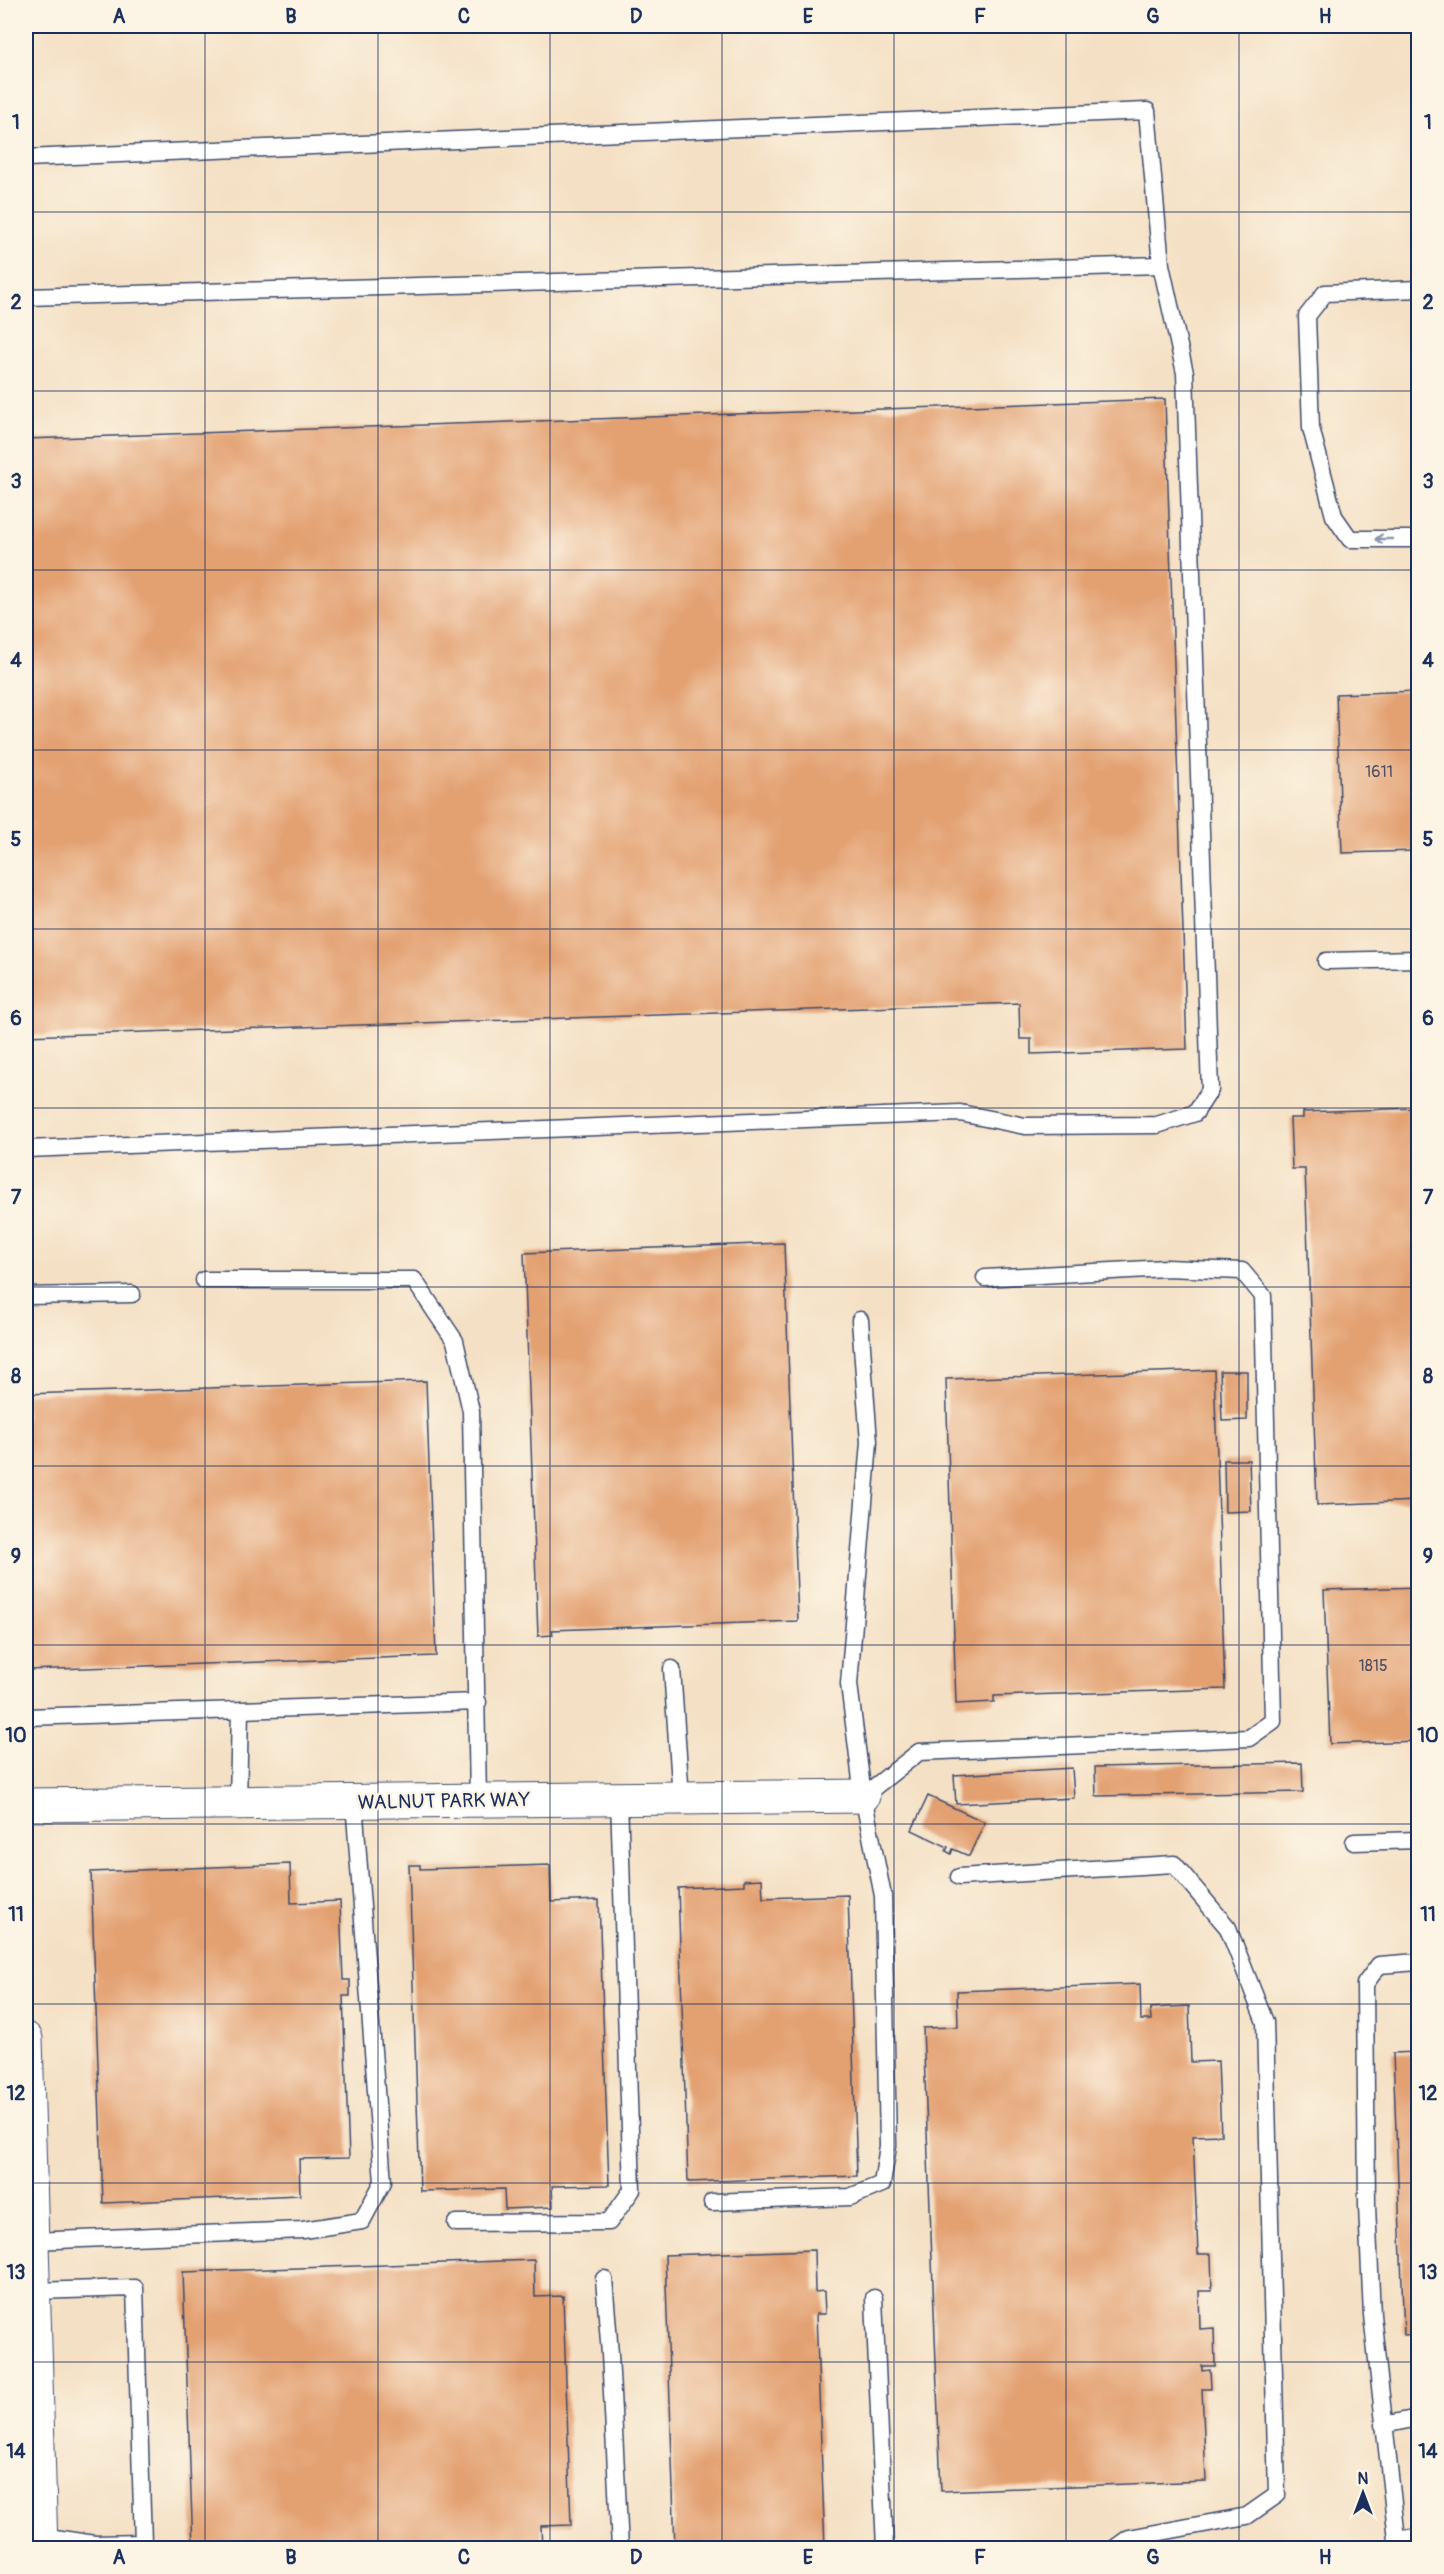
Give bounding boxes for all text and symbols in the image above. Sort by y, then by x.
text: A [113,4,126,29]
text: B [285,4,297,29]
text: C [458,4,470,29]
text: D [630,4,643,29]
text: E [803,4,814,29]
text: F [974,4,986,29]
text: G [1146,4,1160,29]
text: H [1319,4,1332,29]
text: 1 [12,110,20,135]
text: 1 [1424,110,1432,135]
text: 2 [10,290,22,315]
text: 2 [1422,290,1434,315]
text: 3 [10,469,22,494]
text: 3 [1422,469,1434,494]
one-way arrow [1375,533,1395,545]
text: 4 [10,648,22,673]
text: 4 [1422,648,1434,673]
house number: 1611 [1365,762,1393,782]
text: 5 [11,827,22,852]
text: 5 [1423,827,1434,852]
text: 6 [10,1006,22,1031]
text: 6 [1422,1006,1434,1031]
text: 7 [11,1185,22,1210]
text: 7 [1423,1185,1434,1210]
text: 8 [11,1364,21,1389]
text: 8 [1423,1364,1433,1389]
text: 9 [11,1544,21,1569]
text: 9 [1423,1544,1433,1569]
house number: 1815 [1358,1656,1388,1676]
text: 10 [5,1723,27,1748]
text: 10 [1417,1723,1439,1748]
street label: WALNUT PARK WAY [357,1787,531,1815]
text: 11 [8,1902,24,1927]
text: 11 [1420,1902,1436,1927]
text: 12 [7,2081,26,2106]
text: 12 [1419,2081,1438,2106]
text: 13 [7,2260,25,2285]
text: 13 [1419,2260,1437,2285]
text: 14 [6,2439,26,2464]
text: 14 [1418,2439,1438,2464]
north arrow [1333,2463,1393,2523]
text: N [1358,2469,1369,2489]
text: A [113,2545,126,2570]
text: B [285,2545,297,2570]
text: C [458,2545,470,2570]
text: D [630,2545,643,2570]
text: E [803,2545,814,2570]
text: F [974,2545,986,2570]
text: G [1146,2545,1160,2570]
text: H [1319,2545,1332,2570]

